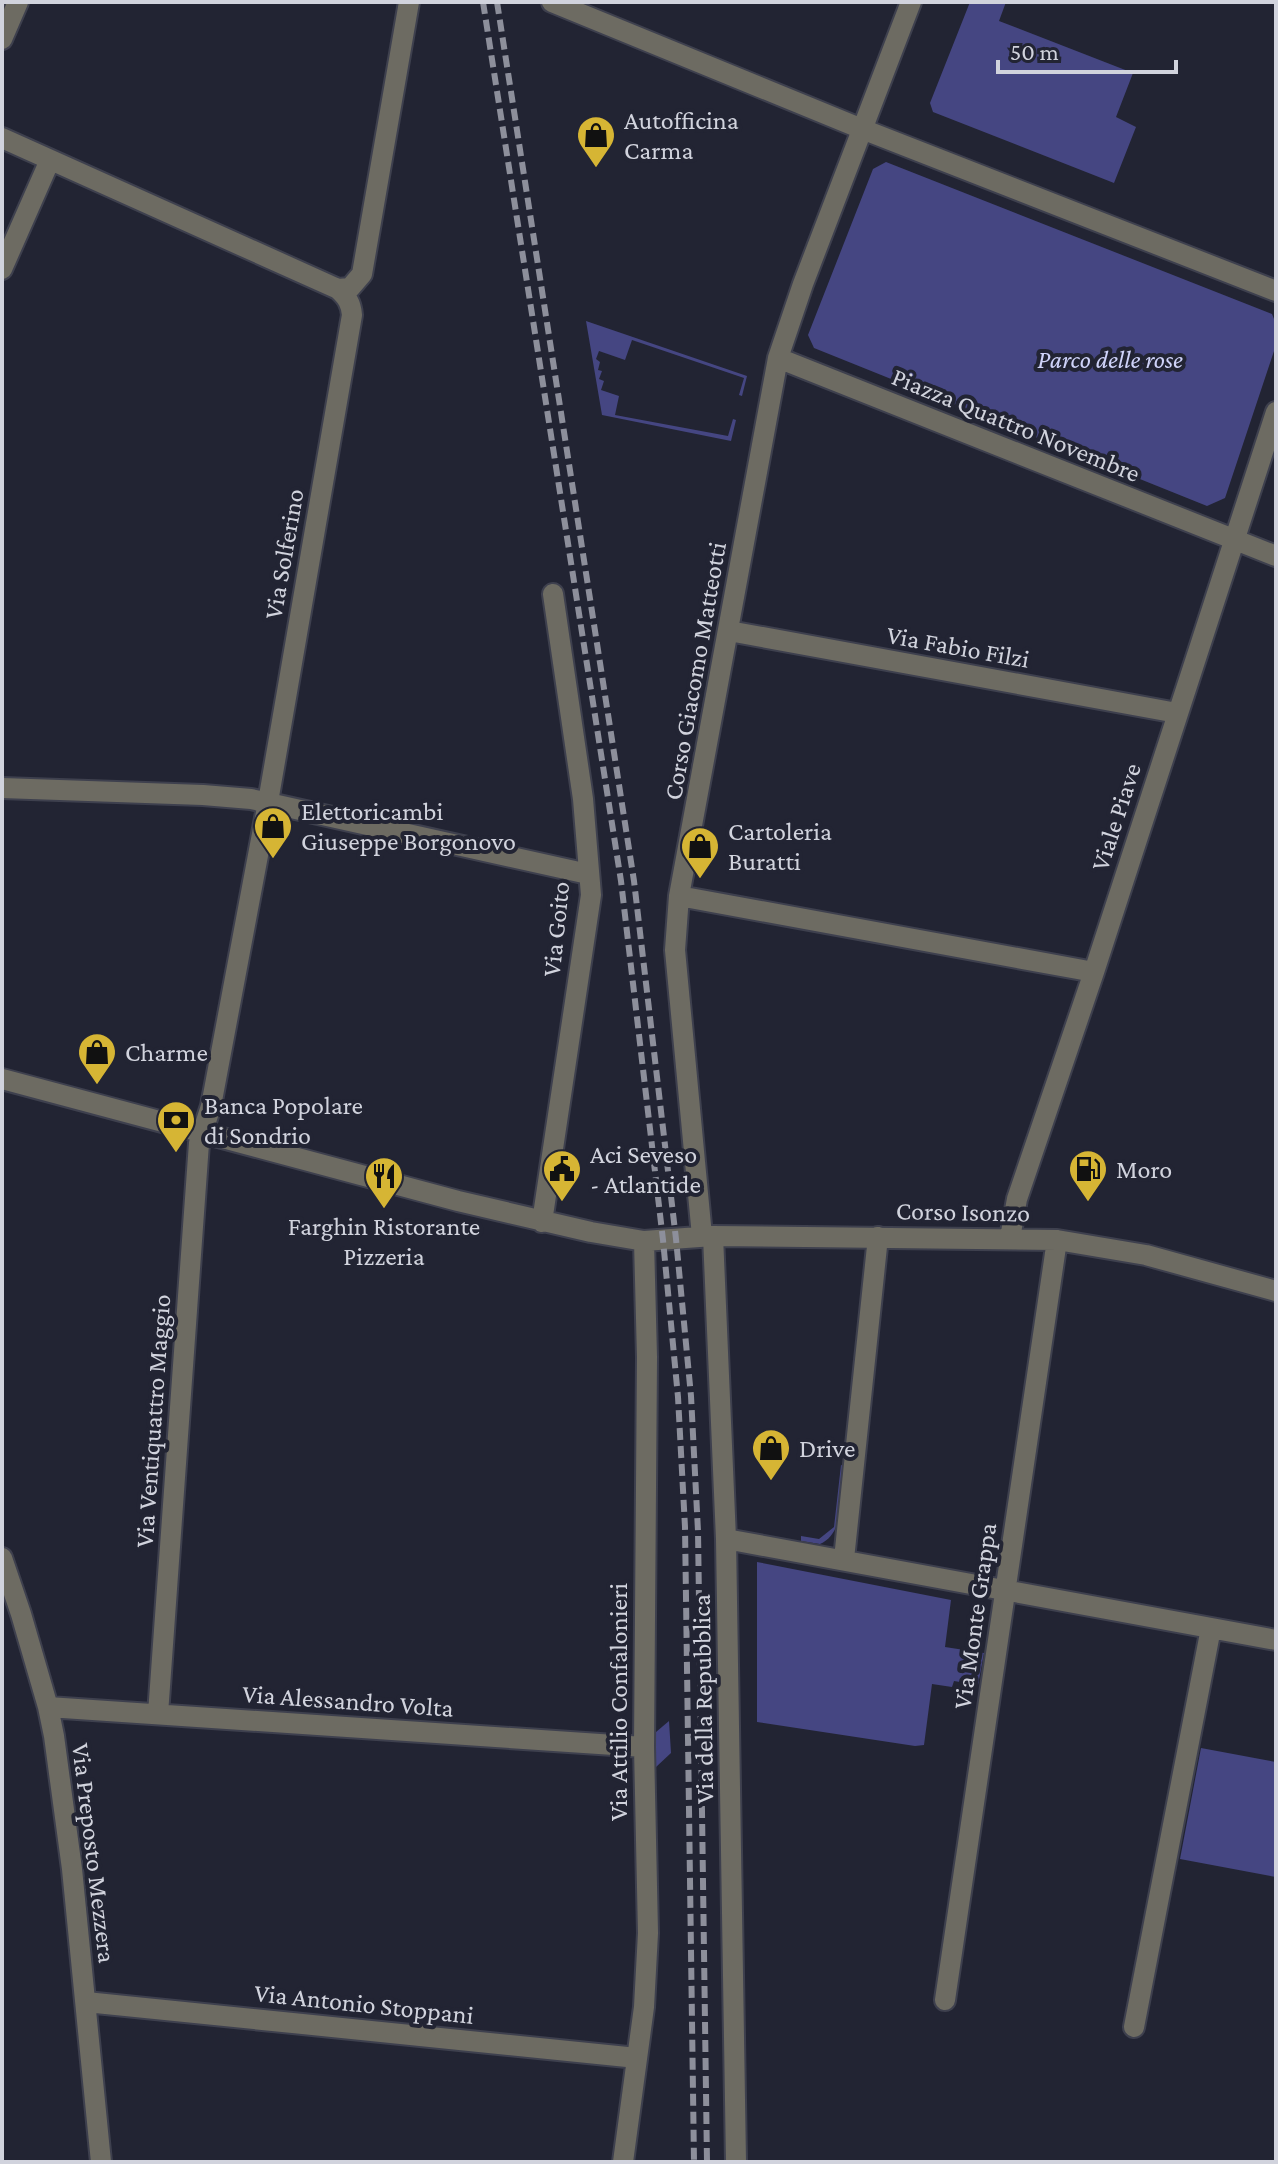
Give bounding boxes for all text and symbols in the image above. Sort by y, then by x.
scale bar [998,24,1176,74]
text: 50 m [1010,38,1059,65]
place label: Autofficina Carma [624,106,739,165]
shop icon: Autofficina Carma [575,114,617,169]
park label: Parco delle rose [1037,345,1183,374]
street label: Piazza Quattro Novembre [888,362,1144,488]
street label: Via Solferino [258,487,310,621]
street label: Corso Giacomo Matteotti [658,539,732,802]
street label: Via Fabio Filzi [884,620,1032,674]
street label: Viale Piave [1085,760,1147,874]
place label: Elettoricambi Giuseppe Borgonovo [301,797,516,856]
shop icon: Elettoricambi Giuseppe Borgonovo [252,805,294,860]
place label: Cartoleria Buratti [728,817,832,876]
shop icon: Cartoleria Buratti [679,825,721,880]
street label: Via Goito [537,880,575,978]
shop icon: Charme [76,1031,118,1086]
place label: Charme [125,1038,208,1067]
place label: Banca Popolare di Sondrio [204,1091,363,1150]
bank icon: Banca Popolare di Sondrio [155,1099,197,1154]
place label: Aci Seveso - Atlantide [590,1140,701,1199]
public building icon: Aci Seveso - Atlantide [541,1148,583,1203]
fuel station icon: Moro [1067,1148,1109,1203]
restaurant icon: Farghin Ristorante Pizzeria [363,1155,405,1210]
place label: Moro [1116,1155,1172,1184]
street label: Corso Isonzo [896,1196,1030,1228]
place label: Farghin Ristorante Pizzeria [288,1212,480,1271]
street label: Via Ventiquattro Maggio [130,1293,176,1549]
shop icon: Drive [750,1427,792,1482]
place label: Drive [799,1434,856,1463]
street label: Via Monte Grappa [948,1521,1002,1711]
street label: Via Attilio Confalonieri [604,1583,633,1821]
street label: Via della Repubblica [687,1594,719,1804]
street label: Via Alessandro Volta [241,1679,455,1723]
street label: Via Preposto Mezzera [66,1741,122,1965]
street label: Via Antonio Stoppani [253,1978,475,2030]

